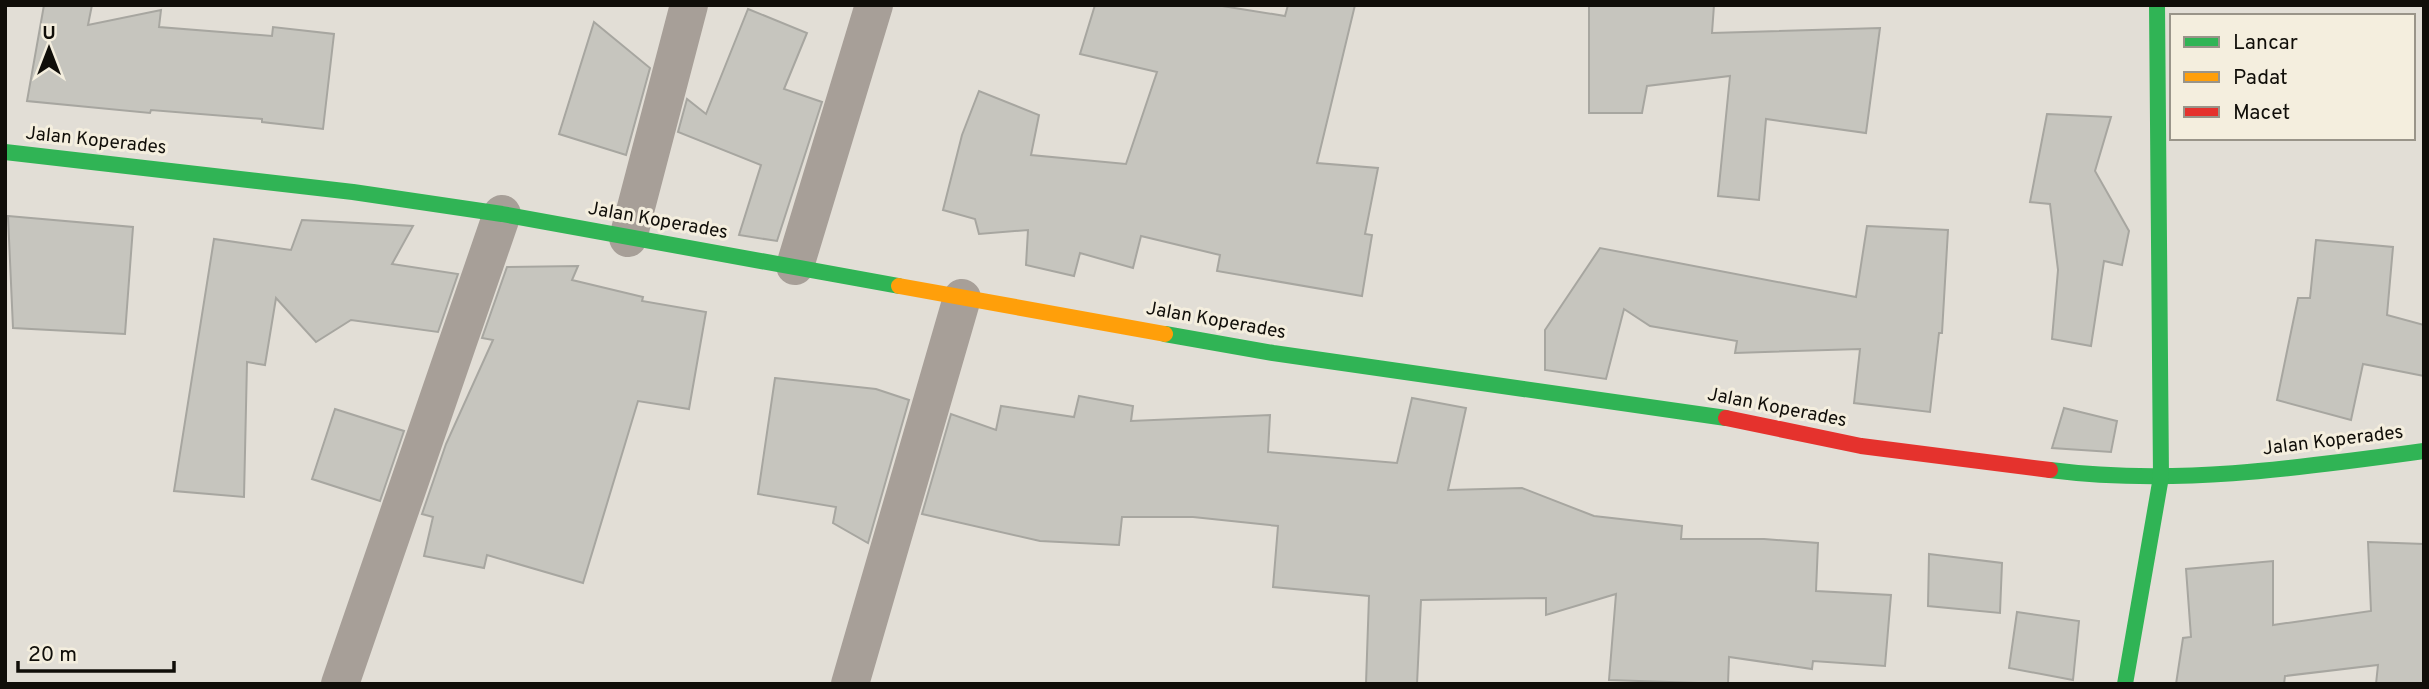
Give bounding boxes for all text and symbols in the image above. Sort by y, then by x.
north arrow [14,14,84,84]
legend [2170,14,2415,140]
text: U [42,22,56,46]
text: Lancar [2233,30,2298,57]
text: Padat [2233,65,2288,92]
text: Macet [2233,100,2290,127]
street label: Jalan Koperades [24,122,168,160]
street label: Jalan Koperades [586,197,730,245]
street label: Jalan Koperades [1144,297,1288,345]
street label: Jalan Koperades [1705,383,1849,433]
street label: Jalan Koperades [2261,420,2405,462]
scale bar [18,630,173,674]
text: 20 m [28,642,77,669]

